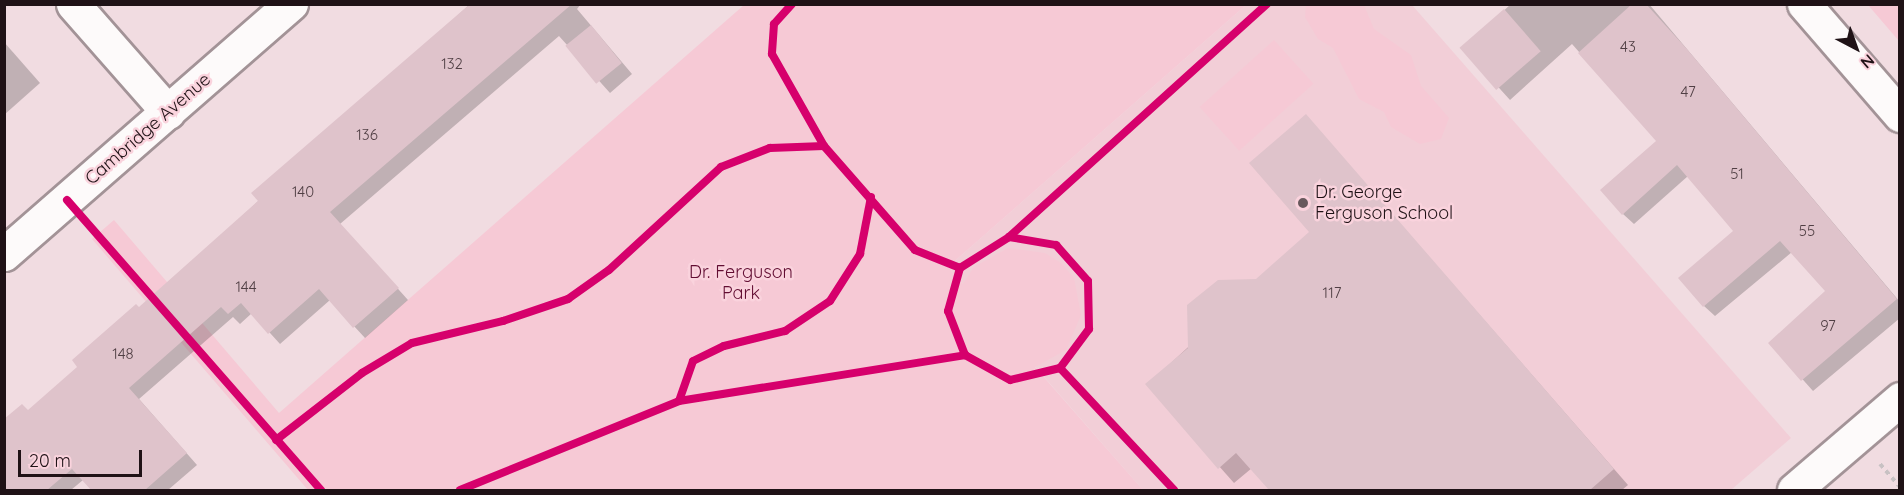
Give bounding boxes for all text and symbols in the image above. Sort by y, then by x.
north arrow [1826,18,1886,78]
house number: 43 [1620,38,1636,56]
text: N [1857,50,1879,73]
house number: 132 [441,55,463,73]
street label: Cambridge Avenue [81,69,215,189]
house number: 47 [1680,83,1696,101]
house number: 136 [356,126,378,144]
house number: 51 [1730,165,1744,183]
place label: Dr. George Ferguson School [1315,182,1453,224]
house number: 140 [292,183,314,201]
marker: Dr. George Ferguson School [1296,196,1310,210]
house number: 55 [1799,222,1815,240]
park label: Dr. Ferguson Park [689,262,793,304]
house number: 144 [235,278,257,296]
house number: 117 [1323,284,1341,302]
house number: 97 [1820,317,1836,335]
house number: 148 [112,345,134,363]
scale bar [21,438,146,476]
text: 20 m [29,449,71,472]

